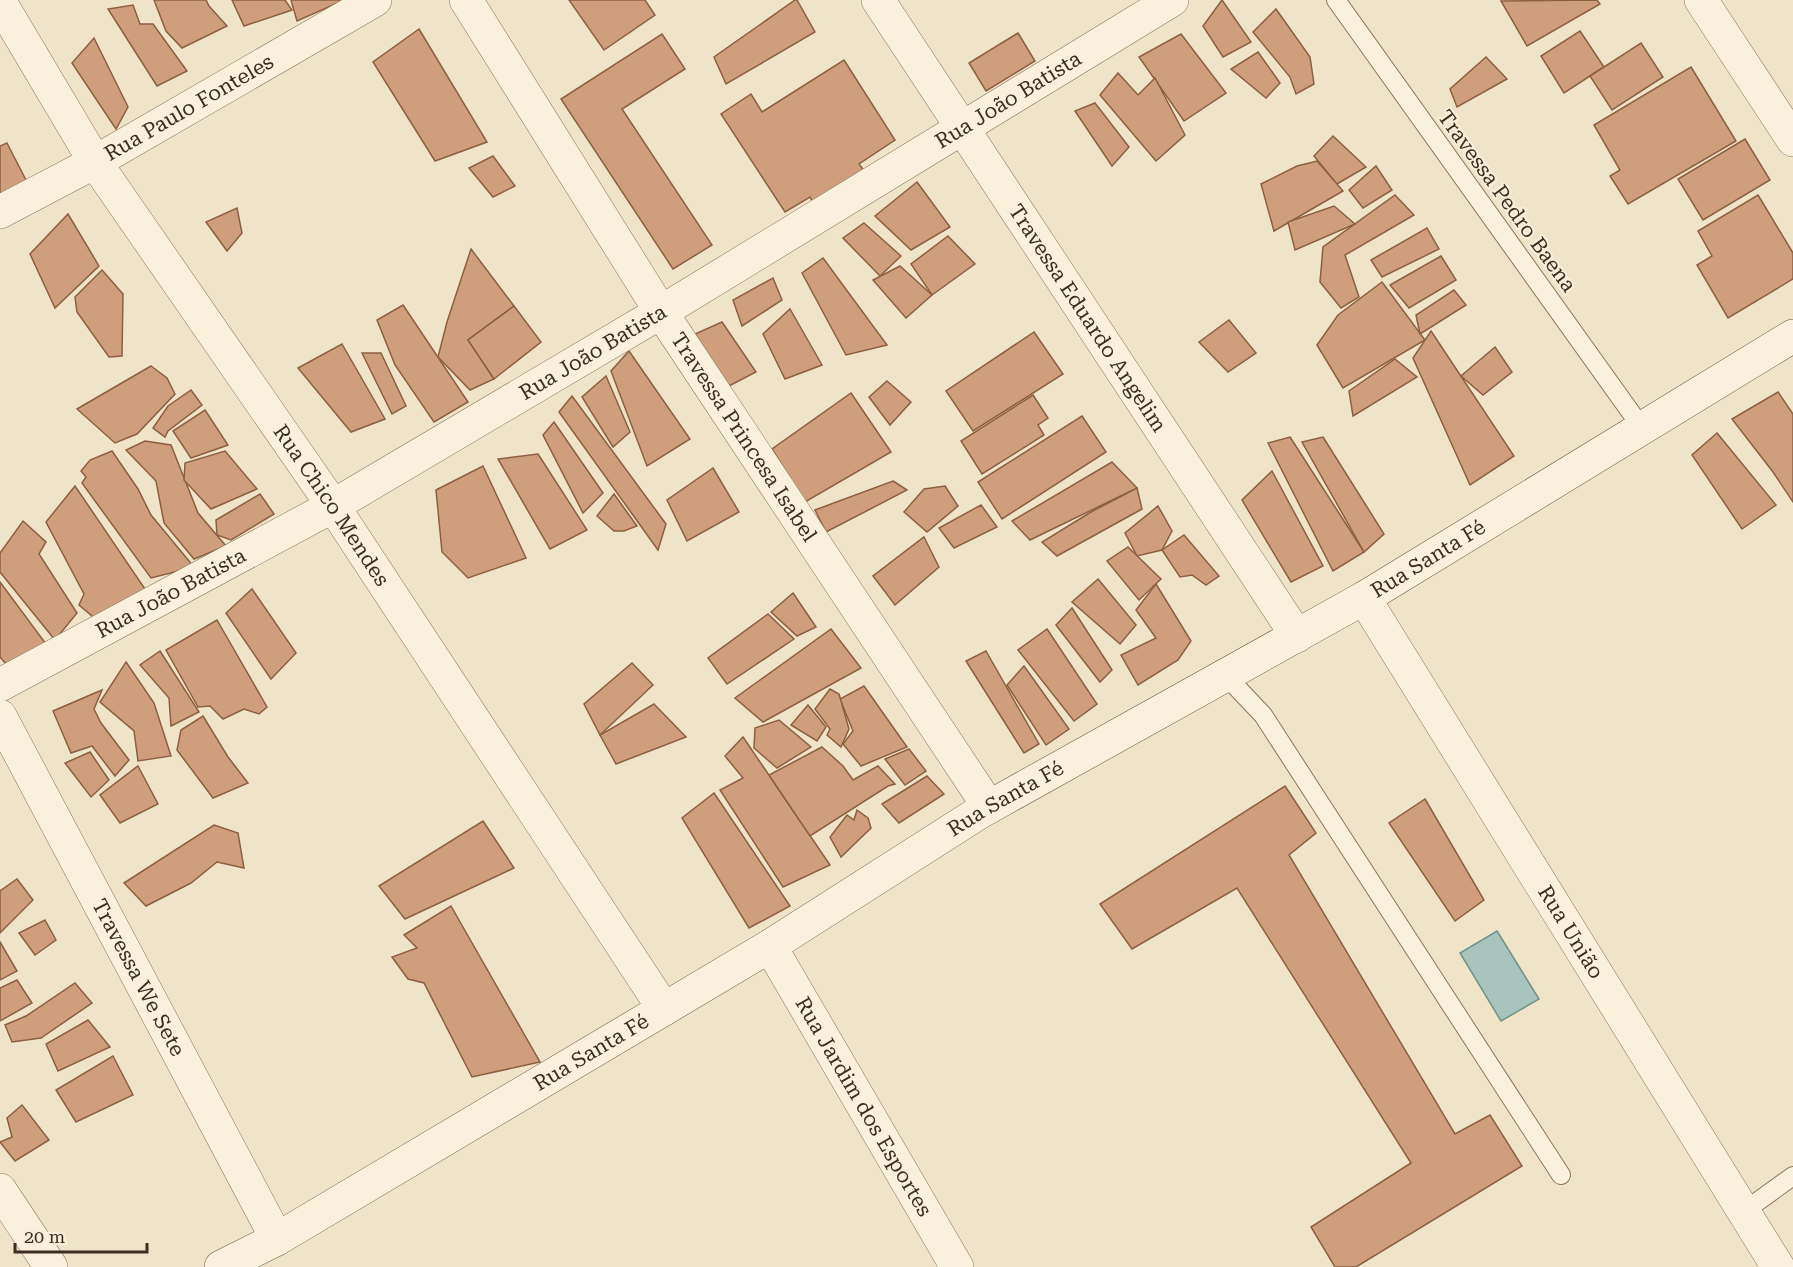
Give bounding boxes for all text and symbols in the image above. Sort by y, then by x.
street label: Rua João Batista [931,46,1086,154]
street label: Rua Paulo Fonteles [100,49,278,166]
street label: Travessa Pedro Baena [1433,105,1581,297]
street label: Travessa Eduardo Angelim [1004,200,1171,437]
street label: Rua João Batista [515,299,671,405]
street label: Travessa Princesa Isabel [666,328,822,547]
street label: Rua Chico Mendes [269,420,394,590]
street label: Rua Santa Fé [1367,515,1490,603]
street label: Rua João Batista [92,543,250,643]
street label: Rua Santa Fé [943,756,1068,842]
street label: Rua União [1533,881,1609,983]
street label: Travessa We Sete [87,895,190,1060]
street label: Rua Jardim dos Esportes [790,993,937,1221]
street label: Rua Santa Fé [529,1009,653,1096]
scale bar [15,1216,147,1254]
text: 20 m [24,1226,65,1247]

